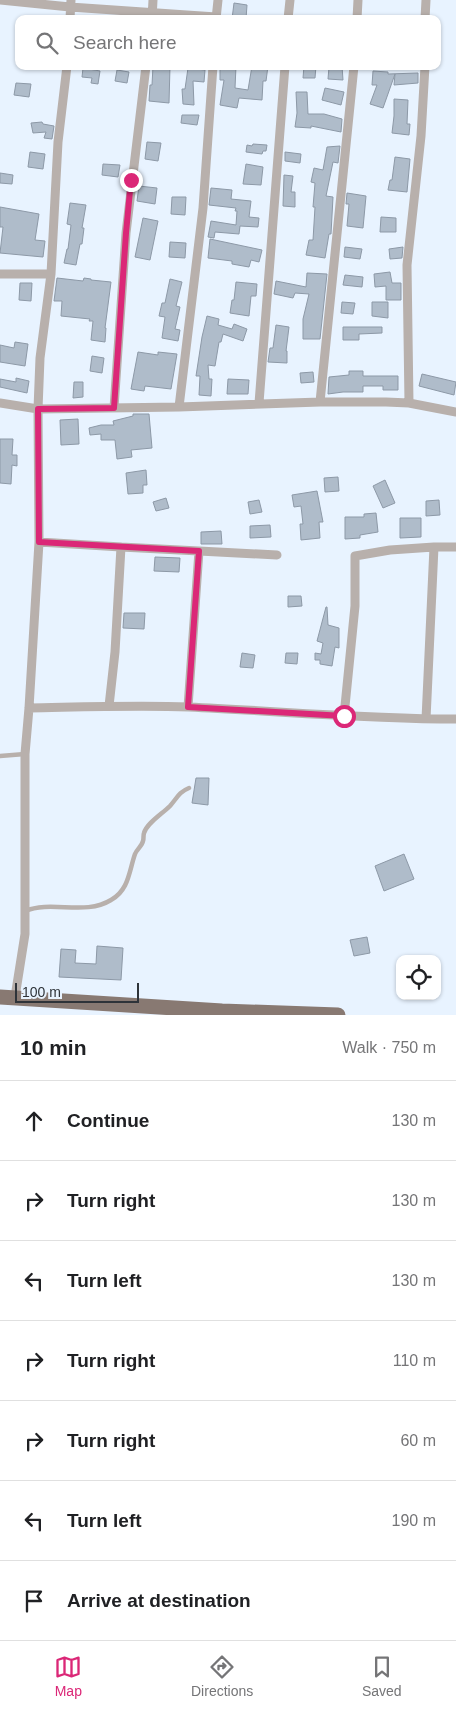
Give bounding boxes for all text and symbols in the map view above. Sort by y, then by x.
search box [15,15,441,70]
icon: search [33,29,61,57]
text: Search here [73,32,177,53]
route end [120,169,143,192]
route start [333,705,356,728]
map controls [396,955,441,1000]
button: locate [396,955,441,1000]
scale bar [15,980,139,1003]
text: 100 m [22,984,61,1000]
text: 10 min [20,1036,87,1059]
text: Walk · 750 m [342,1039,436,1056]
icon: ahead [20,1107,48,1135]
text: Continue [67,1110,149,1131]
text: 130 m [392,1112,436,1129]
icon: right [20,1187,48,1215]
text: Turn right [67,1190,155,1211]
text: 130 m [392,1192,436,1209]
icon: left [20,1267,48,1295]
text: Turn left [67,1270,142,1291]
text: 130 m [392,1272,436,1289]
icon: right [20,1347,48,1375]
text: Turn right [67,1350,155,1371]
text: 110 m [393,1352,436,1369]
icon: right [20,1427,48,1455]
text: Turn right [67,1430,155,1451]
text: 60 m [400,1432,436,1449]
icon: left [20,1507,48,1535]
text: Turn left [67,1510,142,1531]
text: 190 m [392,1512,436,1529]
icon: arrive [20,1587,48,1615]
text: Arrive at destination [67,1590,251,1611]
tab: Map [54,1653,82,1699]
tab: Directions [191,1653,253,1699]
tab: Saved [362,1653,402,1699]

